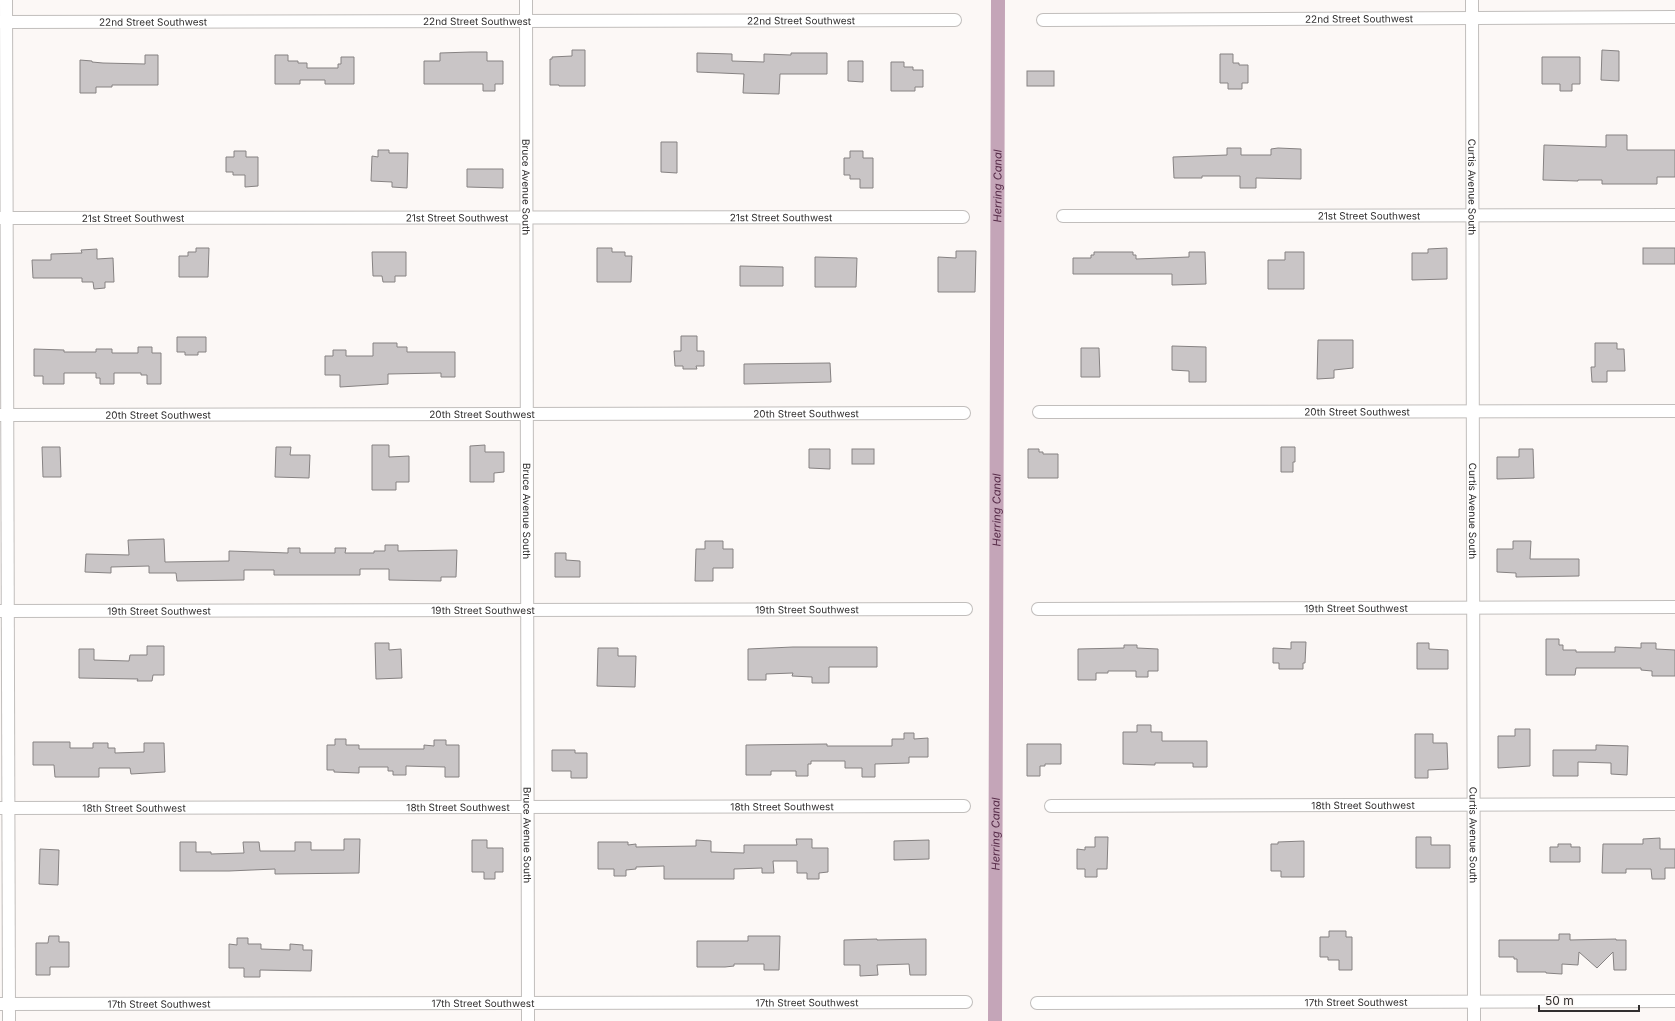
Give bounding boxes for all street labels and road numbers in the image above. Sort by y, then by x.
street label: 22nd Street Southwest [1305,12,1414,25]
street label: 22nd Street Southwest [747,14,856,26]
street label: 22nd Street Southwest [423,15,532,27]
street label: 22nd Street Southwest [99,16,208,28]
street label: Bruce Avenue South [520,139,532,235]
street label: Curtis Avenue South [1466,139,1478,235]
street label: 21st Street Southwest [1318,209,1421,222]
street label: 21st Street Southwest [406,211,509,224]
street label: 21st Street Southwest [730,211,833,223]
street label: 21st Street Southwest [82,212,185,224]
street label: 20th Street Southwest [1304,405,1411,418]
street label: 20th Street Southwest [753,407,860,419]
street label: 20th Street Southwest [429,408,536,420]
street label: 20th Street Southwest [105,409,212,421]
street label: Bruce Avenue South [521,463,533,559]
street label: Curtis Avenue South [1467,463,1479,559]
street label: 19th Street Southwest [1304,602,1408,614]
street label: 19th Street Southwest [755,603,859,615]
street label: 19th Street Southwest [431,604,535,616]
street label: 19th Street Southwest [107,605,211,617]
street label: Bruce Avenue South [522,787,534,883]
street label: Curtis Avenue South [1468,787,1480,883]
street label: 18th Street Southwest [1311,799,1415,811]
street label: 18th Street Southwest [730,800,834,812]
street label: 18th Street Southwest [406,801,510,813]
street label: 18th Street Southwest [82,802,186,814]
street label: 17th Street Southwest [756,996,859,1008]
street label: 17th Street Southwest [1305,996,1408,1008]
street label: 17th Street Southwest [432,997,535,1009]
street label: 17th Street Southwest [108,998,211,1010]

